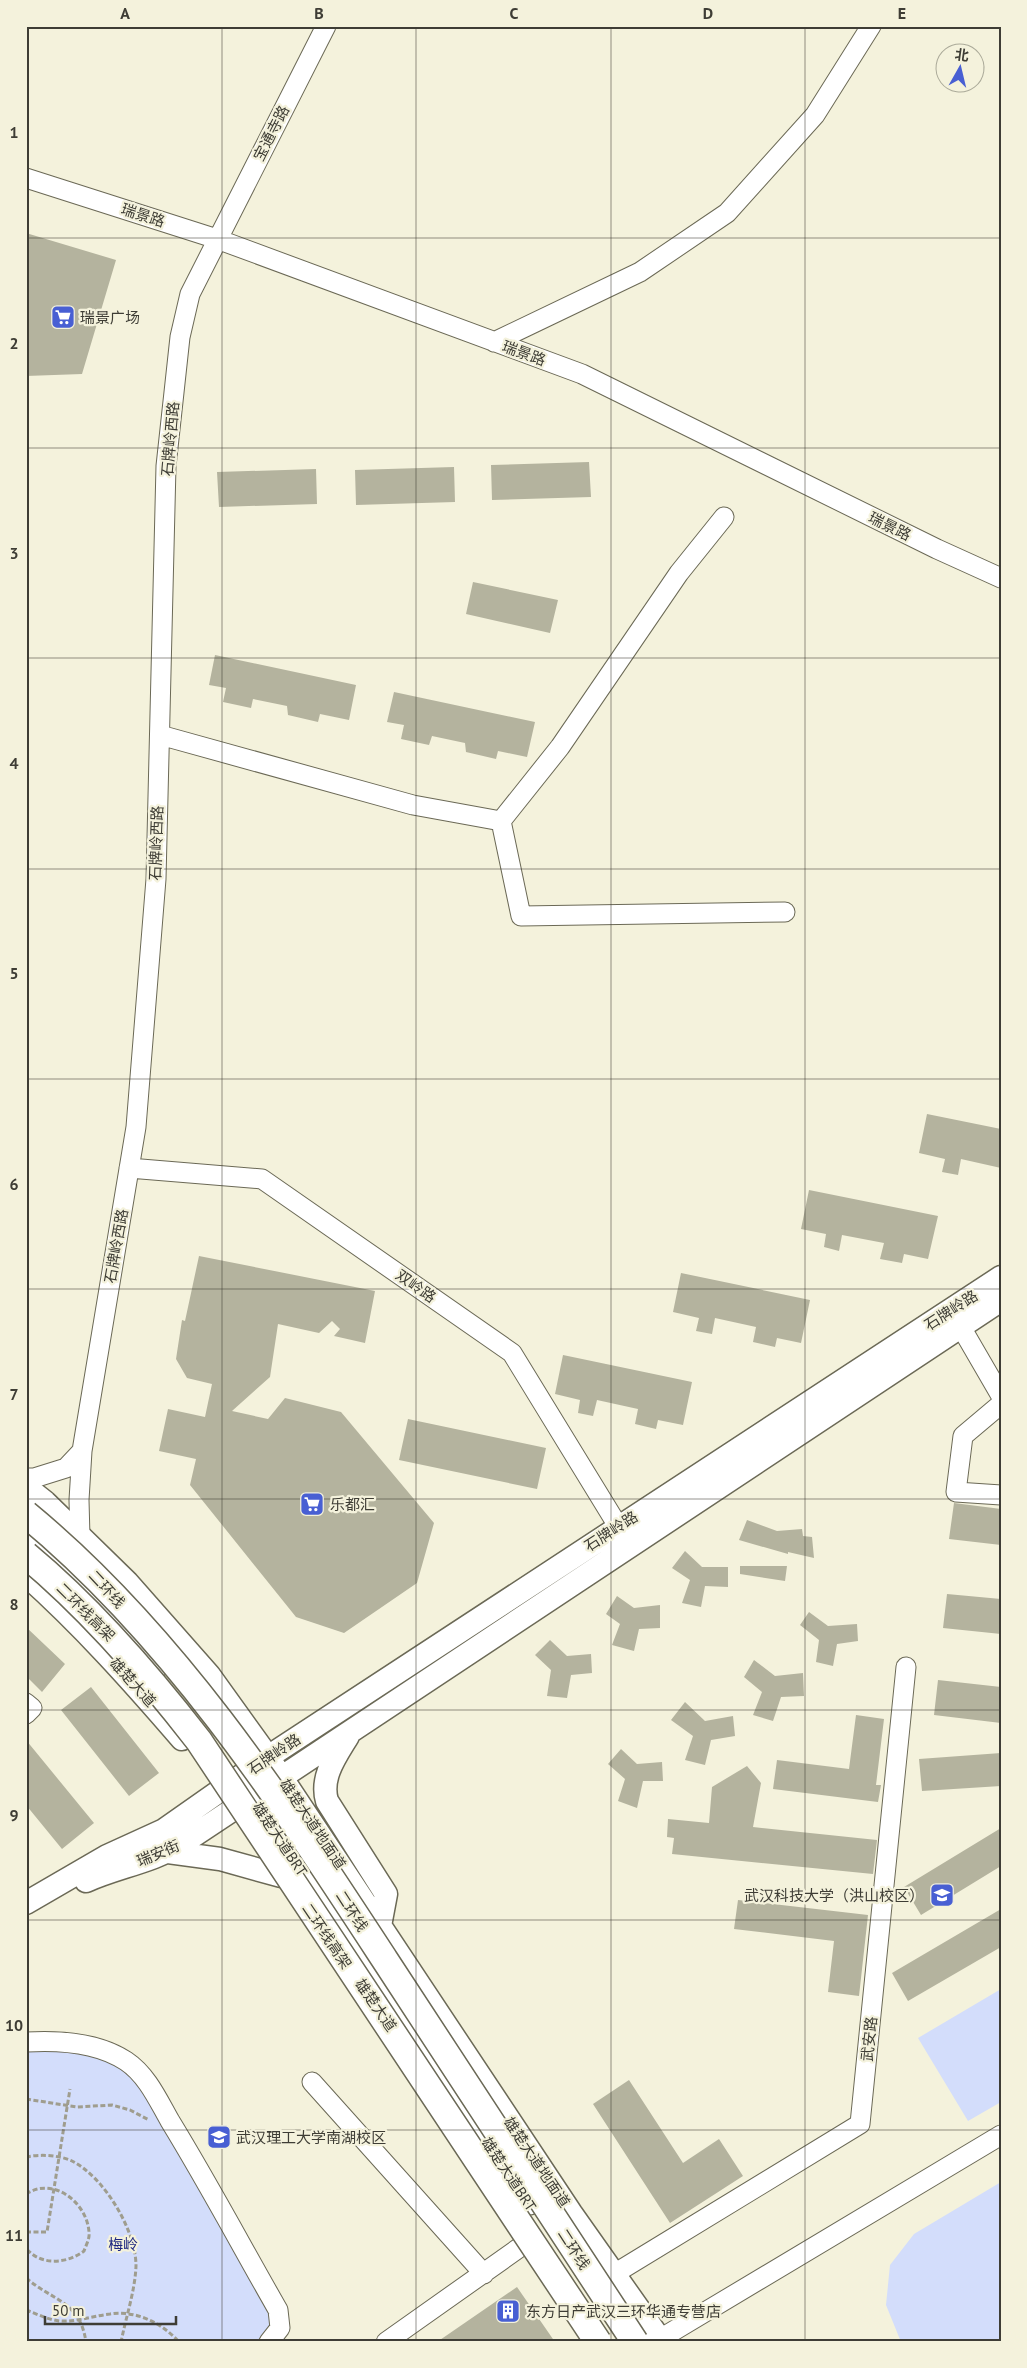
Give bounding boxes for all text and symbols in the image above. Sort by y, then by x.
text: A [120,3,130,23]
text: B [314,3,324,23]
text: C [510,3,519,23]
text: D [703,3,713,23]
text: E [898,3,906,23]
north arrow [934,42,984,92]
text: 北 [954,45,970,65]
street label: 宝通寺路 [249,102,293,164]
text: 1 [9,122,19,142]
street label: 瑞景路 [119,199,167,231]
supermarket icon: 瑞景广场 [50,304,76,330]
place label: 瑞景广场 [80,308,140,327]
text: 2 [9,333,19,353]
street label: 瑞景路 [500,336,548,370]
street label: 石牌岭西路 [157,401,183,477]
street label: 瑞景路 [866,508,914,544]
text: 3 [9,543,19,563]
text: 4 [9,753,19,773]
street label: 石牌岭西路 [145,805,167,881]
text: 5 [9,963,19,983]
text: 6 [9,1174,19,1194]
street label: 石牌岭西路 [100,1207,132,1285]
street label: 双岭路 [392,1265,440,1307]
street label: 石牌岭路 [921,1286,981,1334]
text: 7 [9,1384,19,1404]
supermarket icon: 乐都汇 [299,1491,325,1517]
place label: 乐都汇 [330,1495,375,1514]
street label: 石牌岭路 [581,1507,641,1555]
street label: 二环线 [85,1566,129,1612]
street label: 二环线高架 [53,1579,119,1645]
text: 8 [9,1594,19,1614]
street label: 雄楚大道 [106,1653,160,1711]
street label: 石牌岭路 [244,1729,304,1779]
street label: 雄楚大道地面道 [276,1775,350,1873]
street label: 雄楚大道BRT [248,1798,312,1880]
text: 9 [9,1805,19,1825]
street label: 瑞安街 [134,1835,182,1871]
school or university icon: 武汉科技大学（洪山校区） [929,1882,955,1908]
place label: 武汉科技大学（洪山校区） [744,1886,924,1905]
street label: 二环线 [332,1887,372,1935]
street label: 二环线高架 [298,1900,356,1972]
street label: 雄楚大道 [351,1975,401,2035]
text: 10 [5,2015,23,2035]
street label: 武安路 [857,2016,881,2062]
street label: 雄楚大道地面道 [500,2113,574,2211]
school or university icon: 武汉理工大学南湖校区 [206,2124,232,2150]
place label: 武汉理工大学南湖校区 [236,2128,386,2147]
street label: 雄楚大道BRT [477,2133,541,2215]
text: 11 [5,2225,23,2245]
street label: 二环线 [554,2225,594,2273]
park label: 梅岭 [108,2235,138,2254]
scale bar [45,2293,176,2325]
building icon: 东方日产武汉三环华通专营店 [495,2298,521,2324]
text: 50 m [52,2301,85,2320]
place label: 东方日产武汉三环华通专营店 [526,2302,721,2321]

